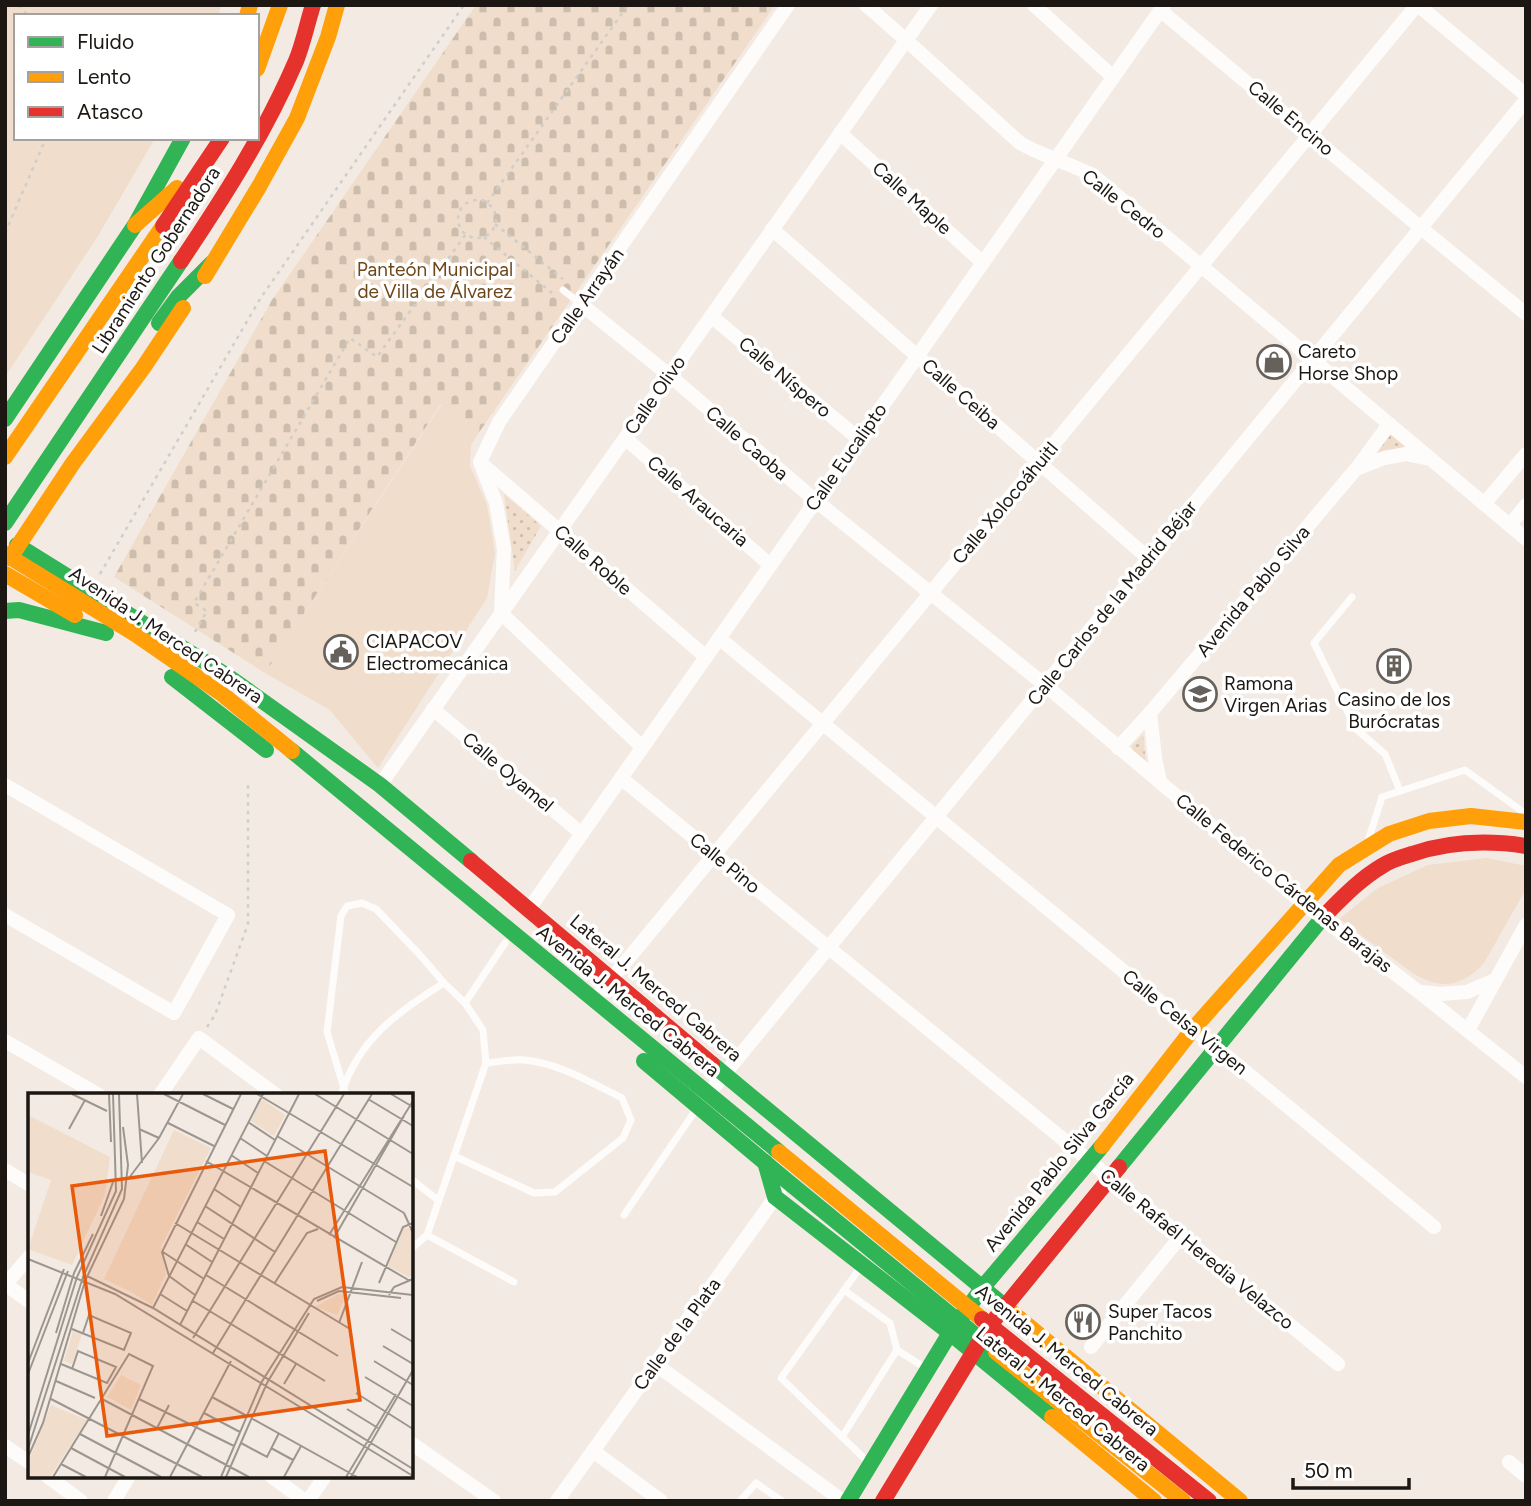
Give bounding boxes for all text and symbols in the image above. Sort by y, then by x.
legend [14,14,259,140]
text: Fluido [77,29,134,54]
text: Lento [77,64,131,89]
street label: Calle Encino [1243,75,1339,161]
text: Atasco [77,99,143,124]
street label: Calle Maple [868,157,956,239]
street label: Libramiento Gobernadora [87,162,225,358]
street label: Calle Cedro [1078,164,1170,244]
street label: Calle Arrayán [545,243,629,349]
park label: Panteón Municipal de Villa de Álvarez [357,258,513,303]
street label: Calle Níspero [734,332,836,422]
place label: Careto Horse Shop [1298,340,1398,385]
shop icon: Careto Horse Shop [1255,343,1293,381]
street label: Calle Olivo [620,351,690,439]
street label: Calle Ceiba [917,354,1005,434]
street label: Calle Eucalipto [800,399,892,515]
street label: Calle Caoba [701,401,793,485]
street label: Calle Xolocoáhuitl [947,437,1063,569]
street label: Calle Araucaria [643,451,753,551]
street label: Calle Carlos de la Madrid Béjar [1022,495,1202,710]
street label: Calle Roble [549,520,637,600]
street label: Avenida Pablo Silva [1191,521,1315,661]
street label: Avenida J. Merced Cabrera [65,562,267,708]
place label: CIAPACOV Electromecánica [366,630,508,675]
public building icon: CIAPACOV Electromecánica [322,633,360,671]
building icon: Casino de los Burócratas [1375,647,1413,685]
place label: Ramona Virgen Arias [1224,672,1327,717]
school or university icon: Ramona Virgen Arias [1181,675,1219,713]
place label: Casino de los Burócratas [1337,688,1451,733]
street label: Calle Oyamel [458,727,558,817]
street label: Calle Federico Cárdenas Barajas [1171,788,1397,978]
street label: Calle Pino [685,828,765,898]
street label: Lateral J. Merced Cabrera [565,909,747,1067]
street label: Avenida J. Merced Cabrera [532,920,724,1082]
street label: Calle Celsa Virgen [1118,964,1252,1080]
street label: Avenida Pablo Silva García [980,1068,1138,1256]
inset map [28,1093,413,1478]
street label: Calle Rafaél Heredia Velazco [1095,1164,1299,1334]
street label: Calle de la Plata [629,1273,725,1395]
street label: Avenida J. Merced Cabrera [971,1279,1163,1441]
place label: Super Tacos Panchito [1108,1300,1212,1345]
restaurant icon: Super Tacos Panchito [1064,1303,1102,1341]
street label: Lateral J. Merced Cabrera [971,1322,1155,1476]
scale bar [1293,1446,1408,1490]
text: 50 m [1304,1458,1353,1483]

